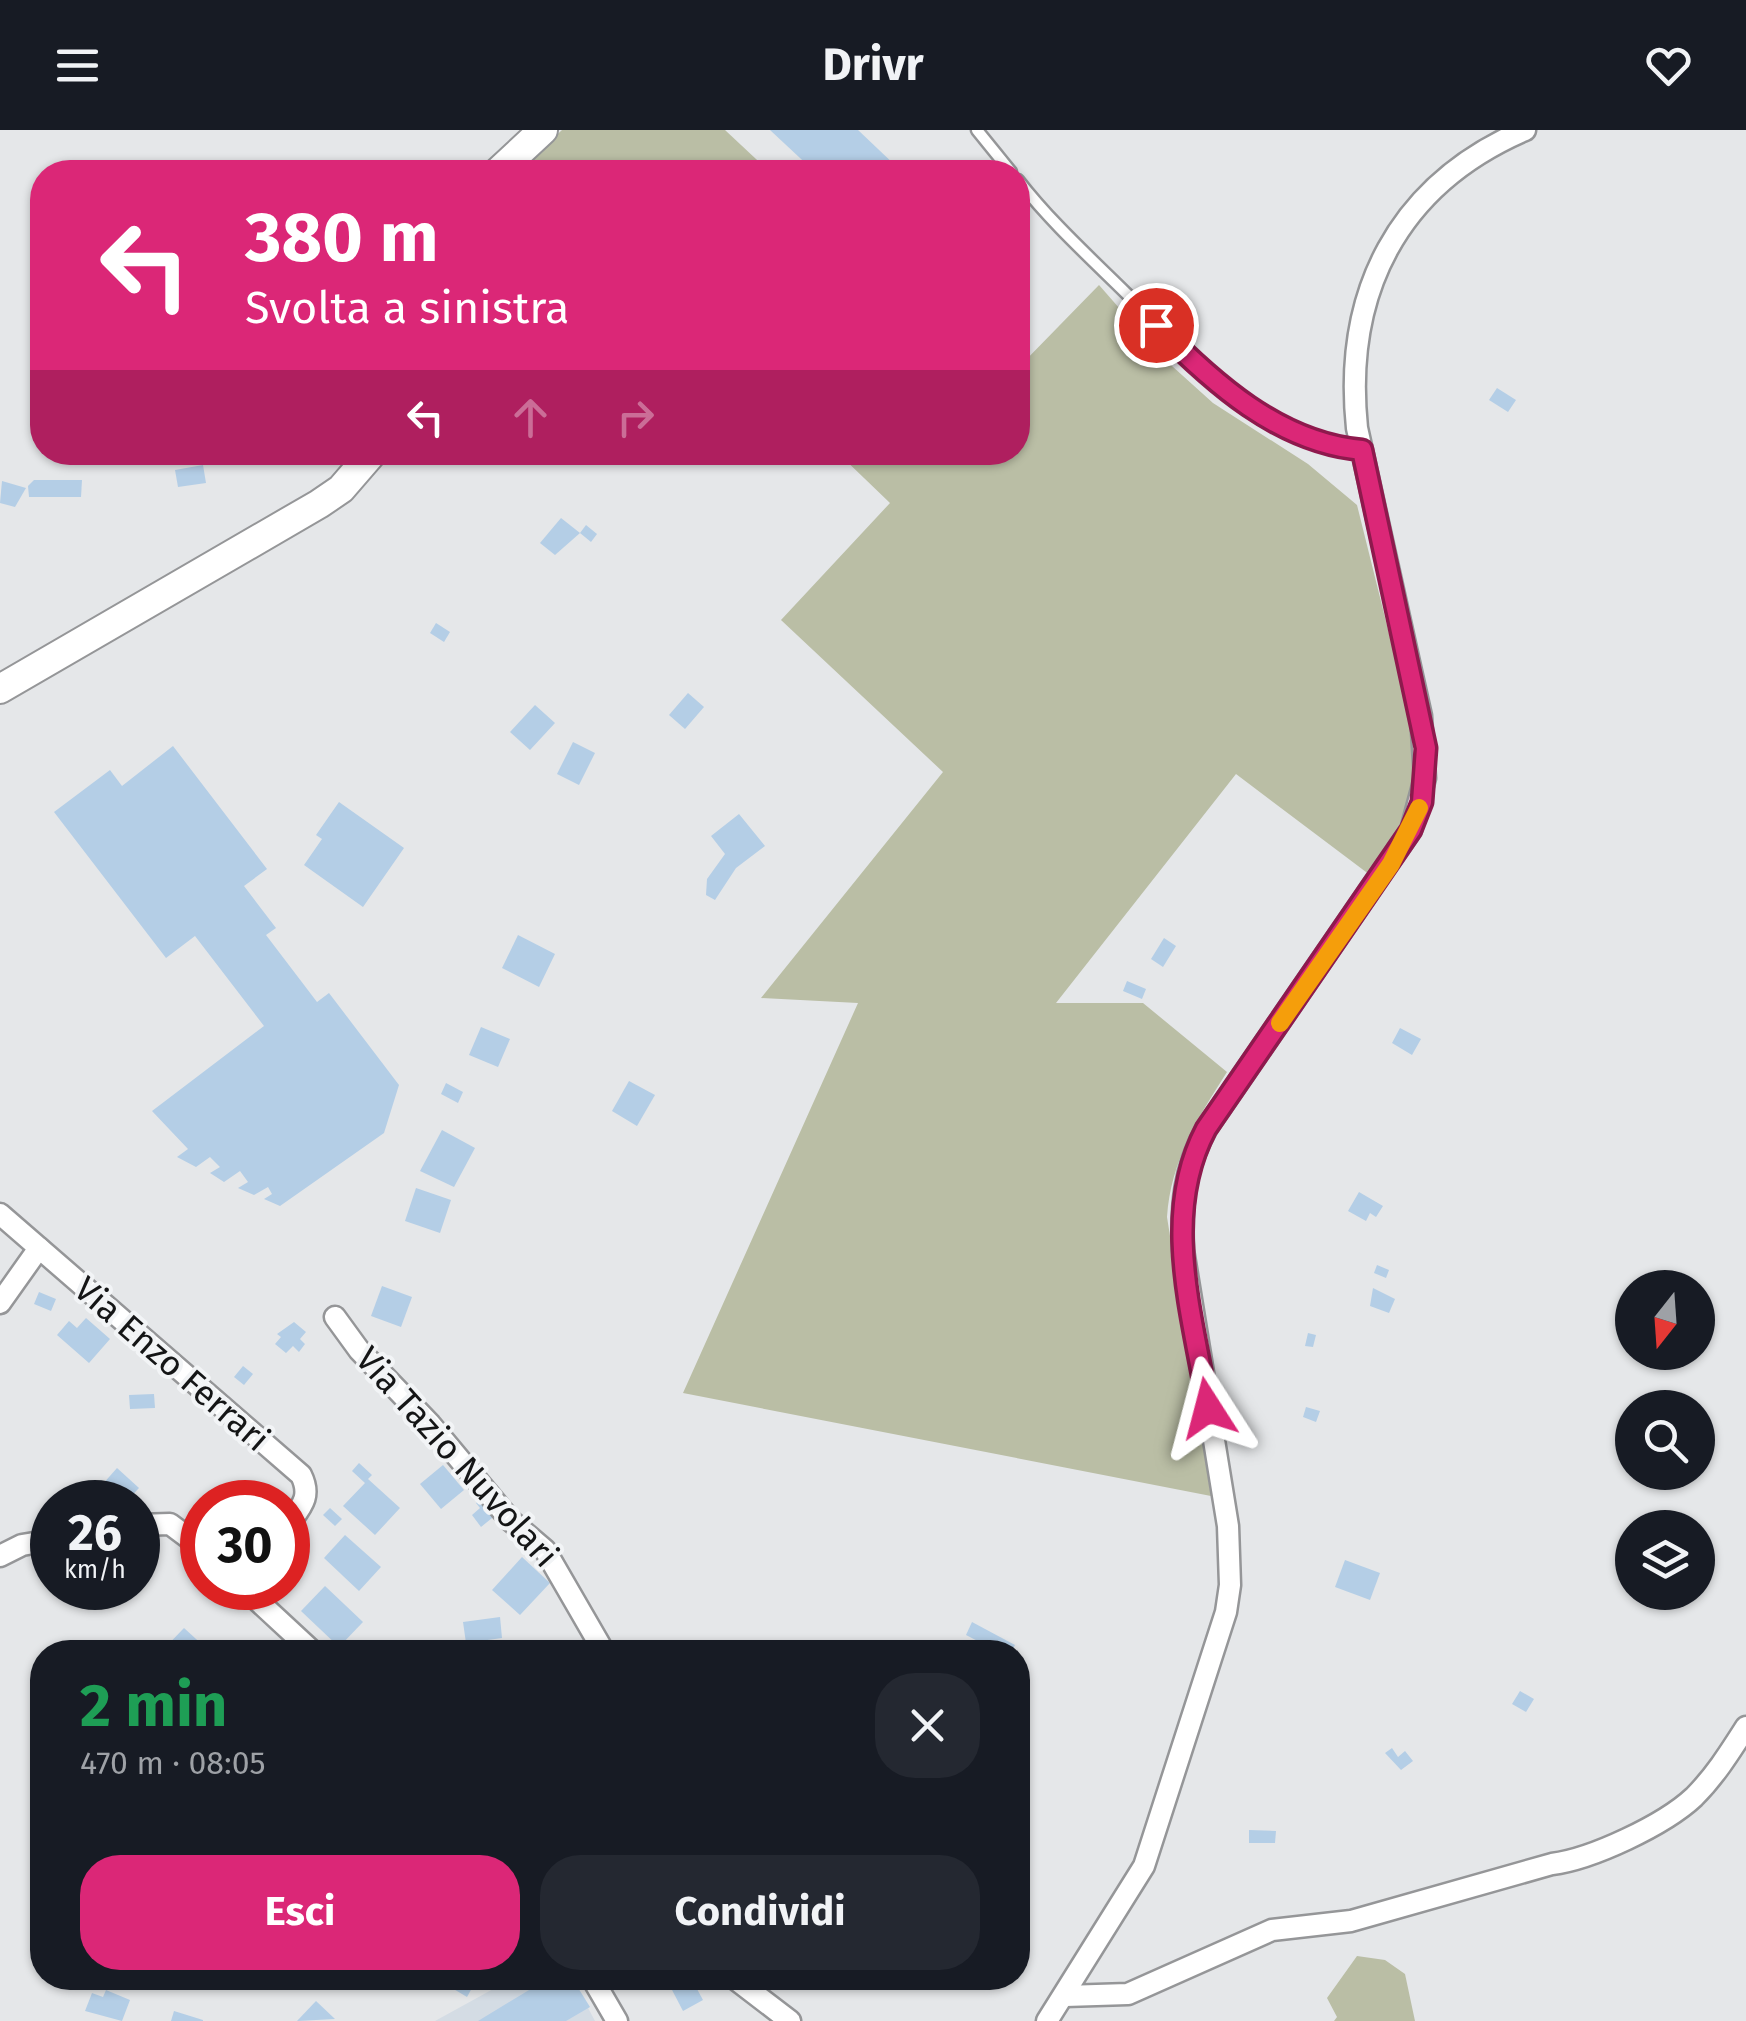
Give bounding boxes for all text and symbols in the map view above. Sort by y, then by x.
icon: menu [50,38,105,93]
text: Drivr [822,38,924,92]
icon: heart [1641,38,1696,93]
text: 380 m [245,196,439,280]
icon: left [80,200,210,330]
text: Svolta a sinistra [245,281,570,335]
pin [1114,283,1199,368]
icon: arrive [1129,298,1184,353]
icon: left [398,390,453,445]
icon: ahead [503,390,558,445]
icon: right [608,390,663,445]
street label: Via Enzo Ferrari [66,1268,278,1460]
north arrow [1615,1270,1715,1370]
map controls [1615,1270,1715,1610]
street label: Via Tazio Nuvolari [347,1338,567,1576]
position arrow [1156,1356,1260,1460]
button: search [1615,1390,1715,1490]
speed limit sign: 30 [180,1480,310,1610]
text: 26 [68,1503,122,1563]
button: layers [1615,1510,1715,1610]
text: km/h [64,1555,126,1585]
text: 2 min [80,1670,227,1742]
button: close [875,1673,980,1778]
text: 470 m · 08:05 [80,1744,266,1782]
button: Esci [80,1855,520,1970]
button: Condividi [540,1855,980,1970]

